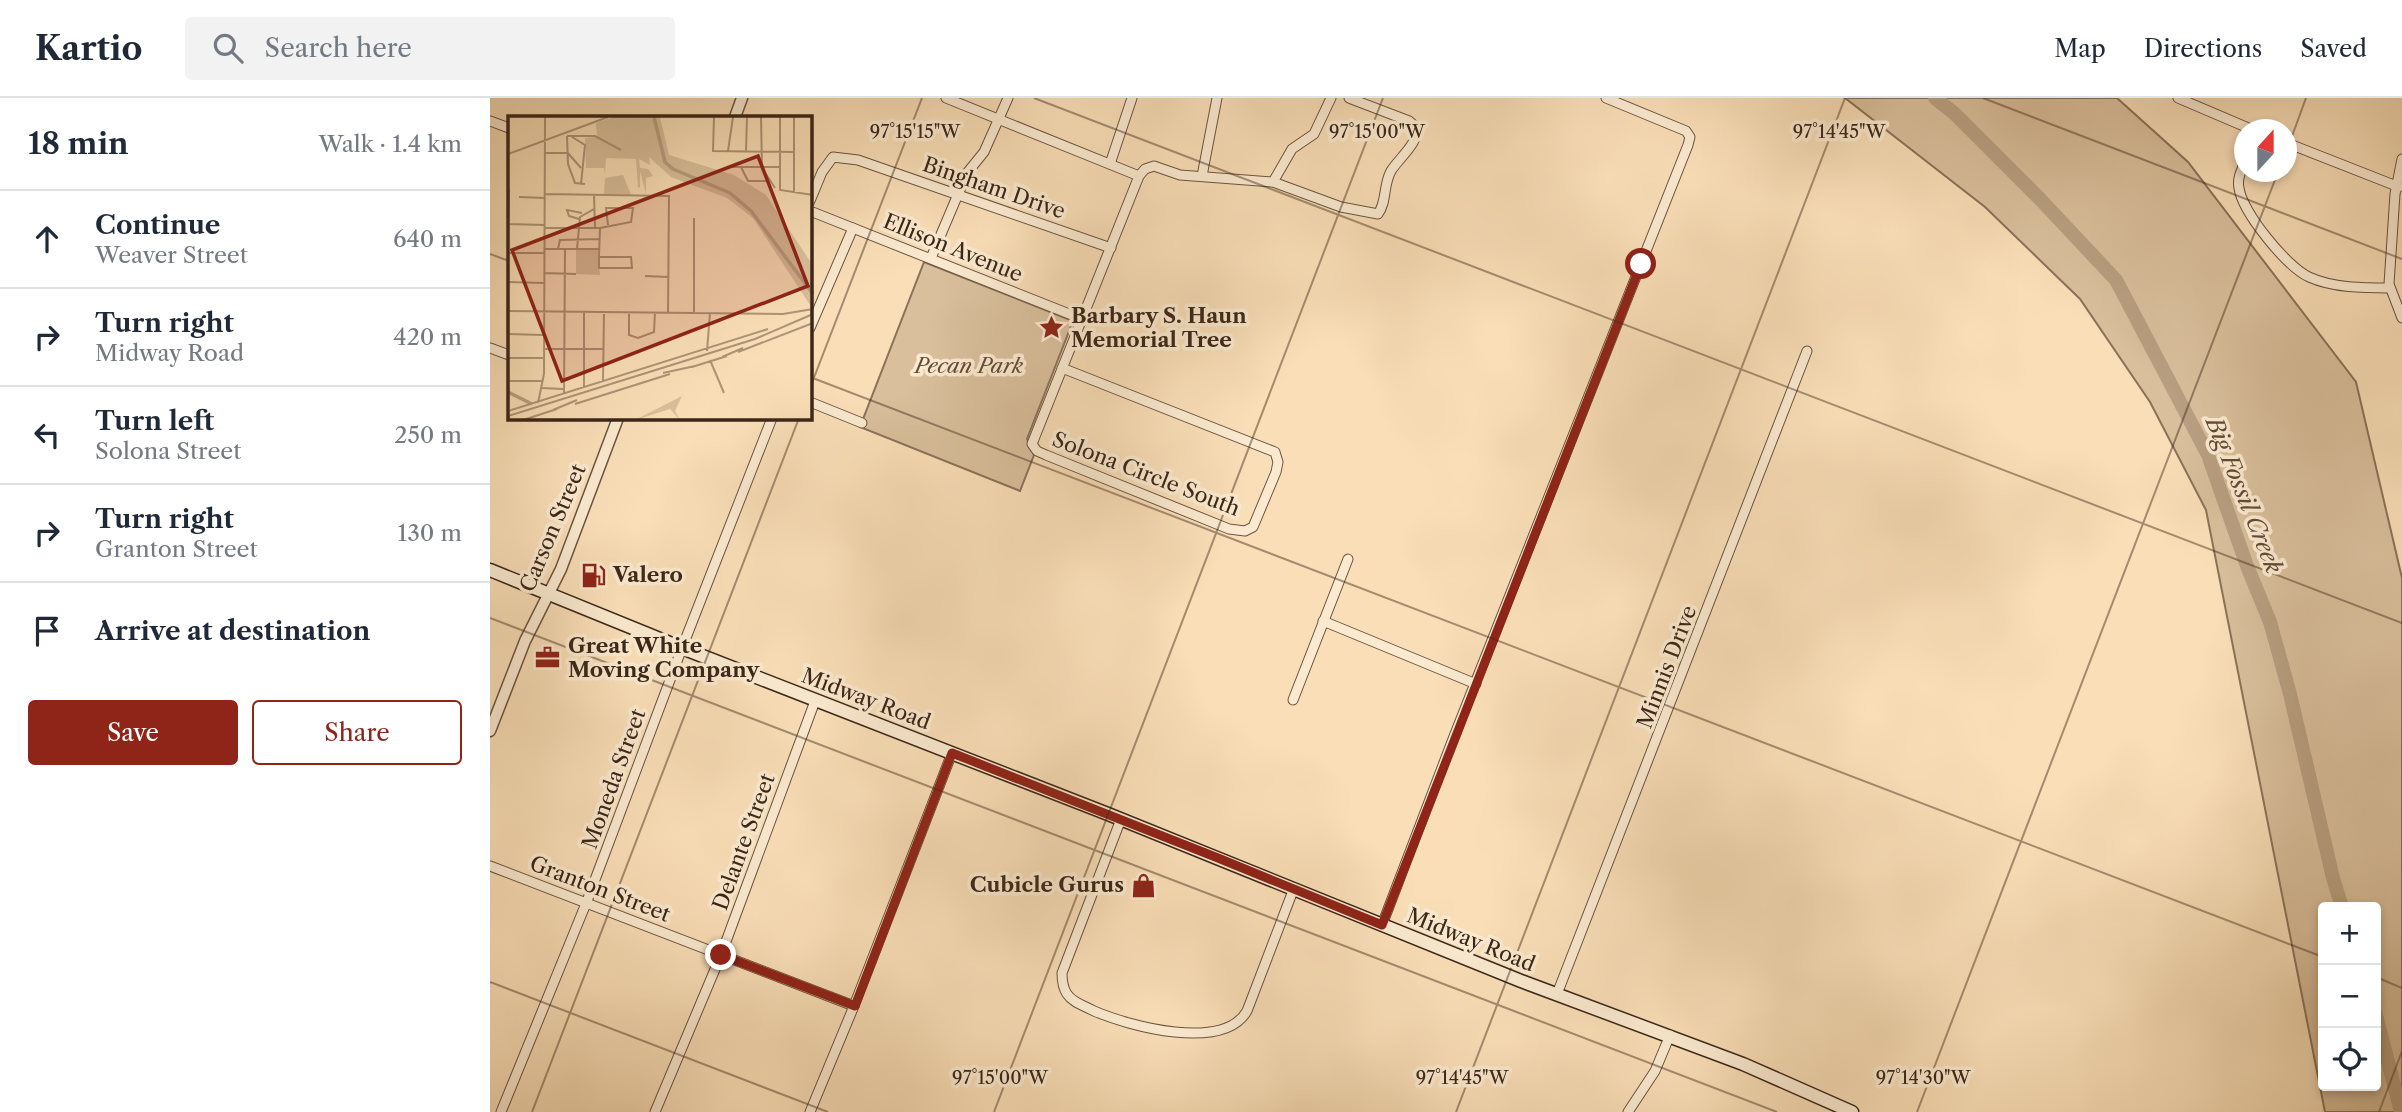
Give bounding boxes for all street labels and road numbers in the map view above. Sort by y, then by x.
street label: Bingham Drive [920,151,1069,224]
street label: Ellison Avenue [880,208,1026,287]
street label: Solona Circle South [1049,426,1243,521]
street label: Carson Street [514,460,591,595]
street label: Minnis Drive [1632,602,1701,732]
street label: Midway Road [798,662,934,735]
street label: Moneda Street [577,705,651,852]
street label: Delante Street [707,770,780,914]
street label: Granton Street [526,850,674,927]
street label: Midway Road [1403,902,1539,977]

